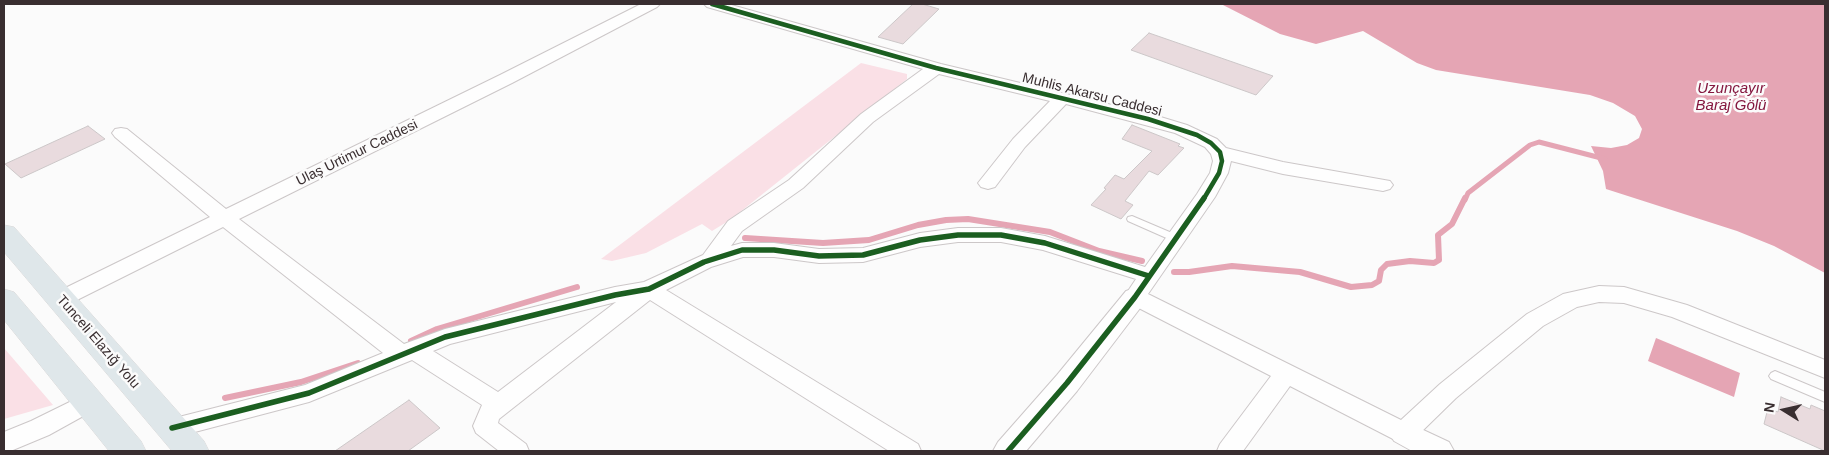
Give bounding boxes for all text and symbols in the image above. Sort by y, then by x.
street label: Muhlis Akarsu Caddesi [1021,70,1163,120]
water label: Uzunçayır Baraj Gölü [1696,80,1766,115]
street label: Ulaş Urtimur Caddesi [294,116,420,190]
street label: Tunceli Elazığ Yolu [53,292,143,392]
north arrow [1759,385,1809,435]
text: N [1760,401,1778,414]

